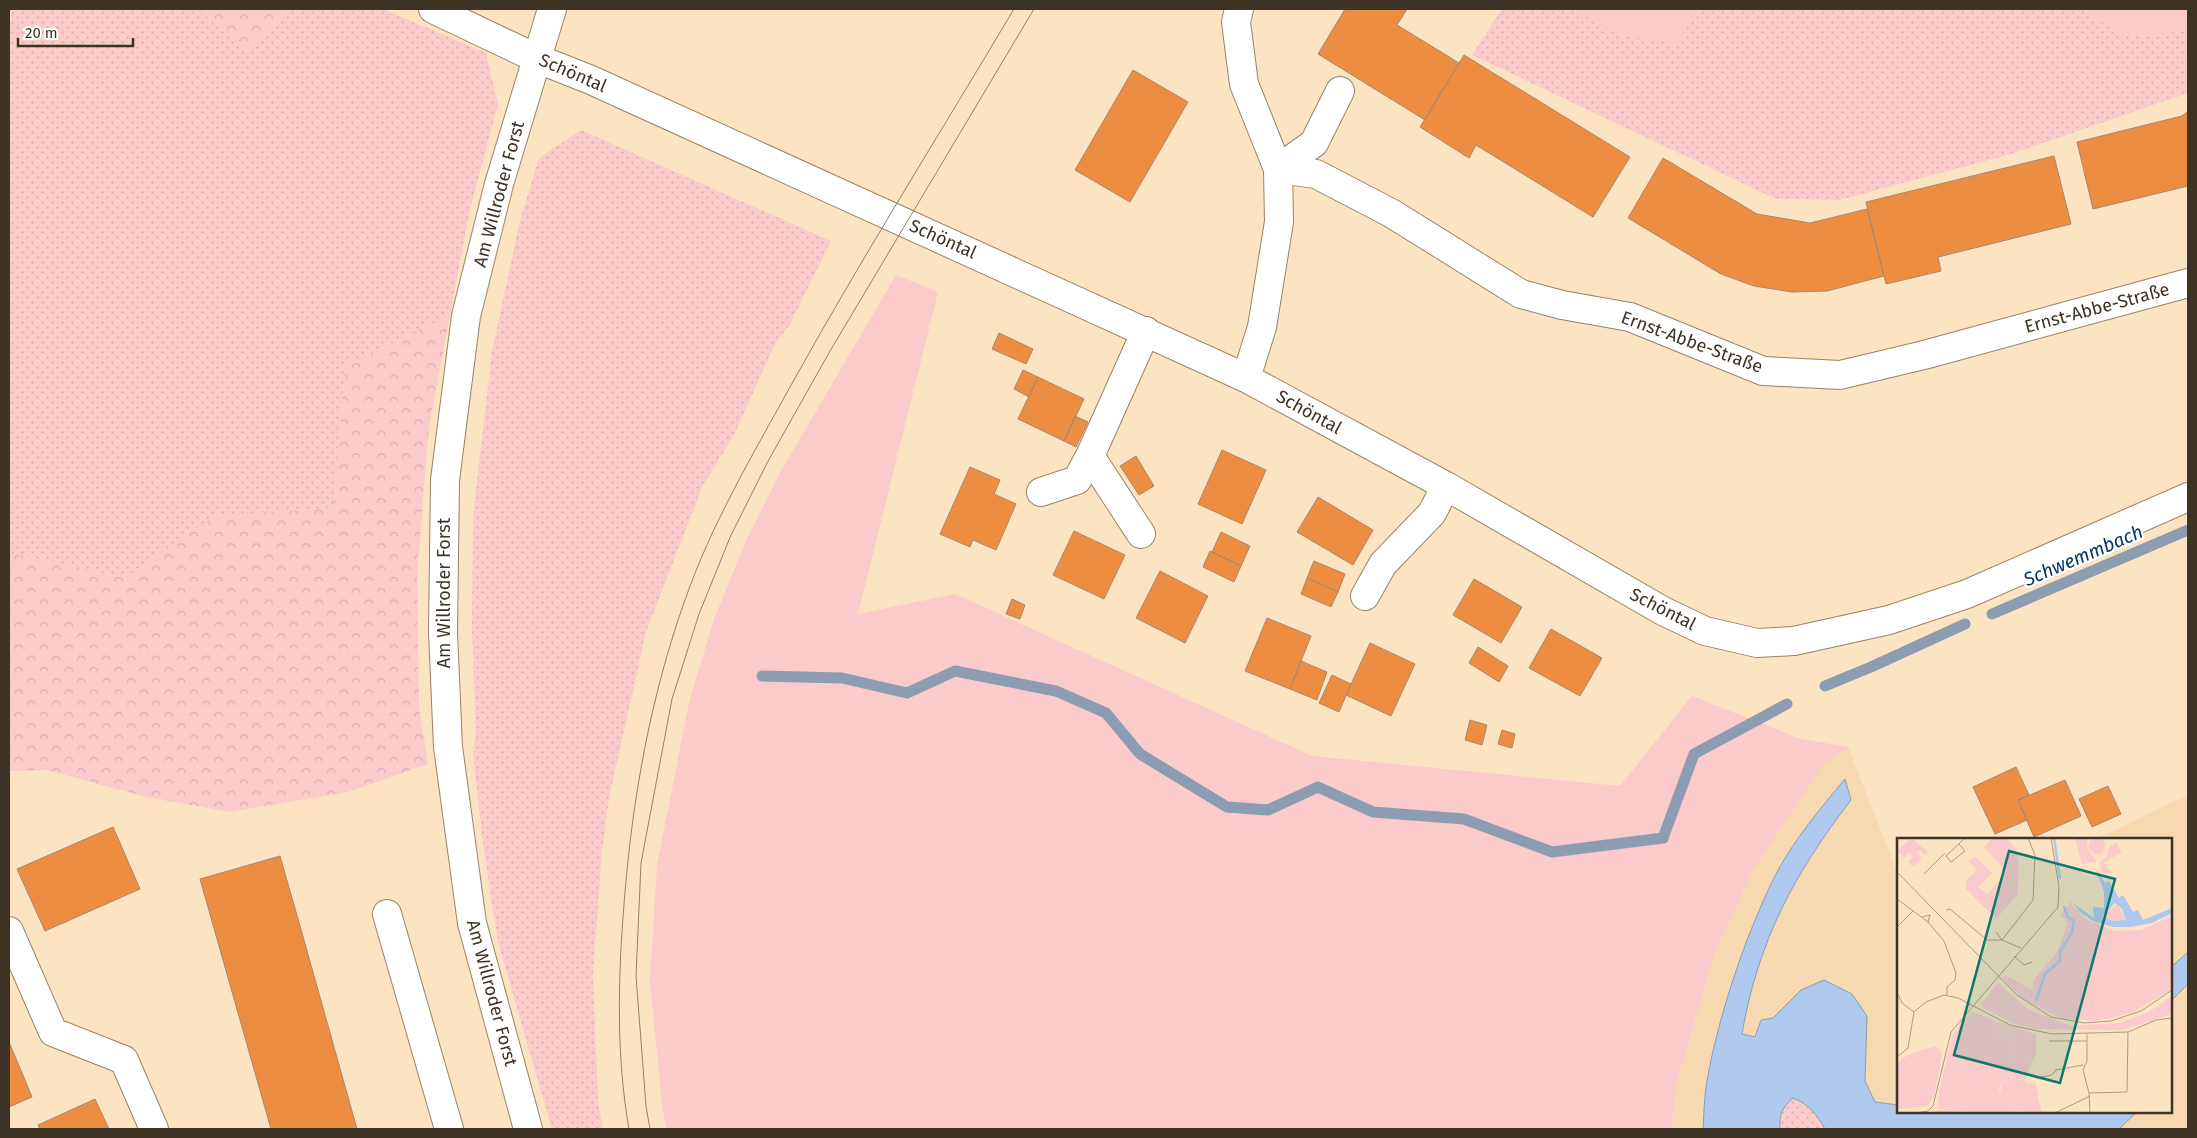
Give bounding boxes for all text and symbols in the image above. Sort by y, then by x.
scale bar [18,15,132,47]
text: 20 m [25,24,58,42]
street label: Schöntal [536,49,610,97]
street label: Am Willroder Forst [469,118,529,270]
street label: Schöntal [906,214,980,264]
street label: Ernst-Abbe-Straße [2022,278,2172,338]
street label: Ernst-Abbe-Straße [1618,306,1766,378]
street label: Schöntal [1272,385,1346,439]
street label: Am Willroder Forst [433,517,455,668]
water label: Schwemmbach [2019,520,2146,591]
street label: Schöntal [1626,583,1700,635]
inset map [1897,838,2172,1113]
street label: Am Willroder Forst [462,917,522,1069]

